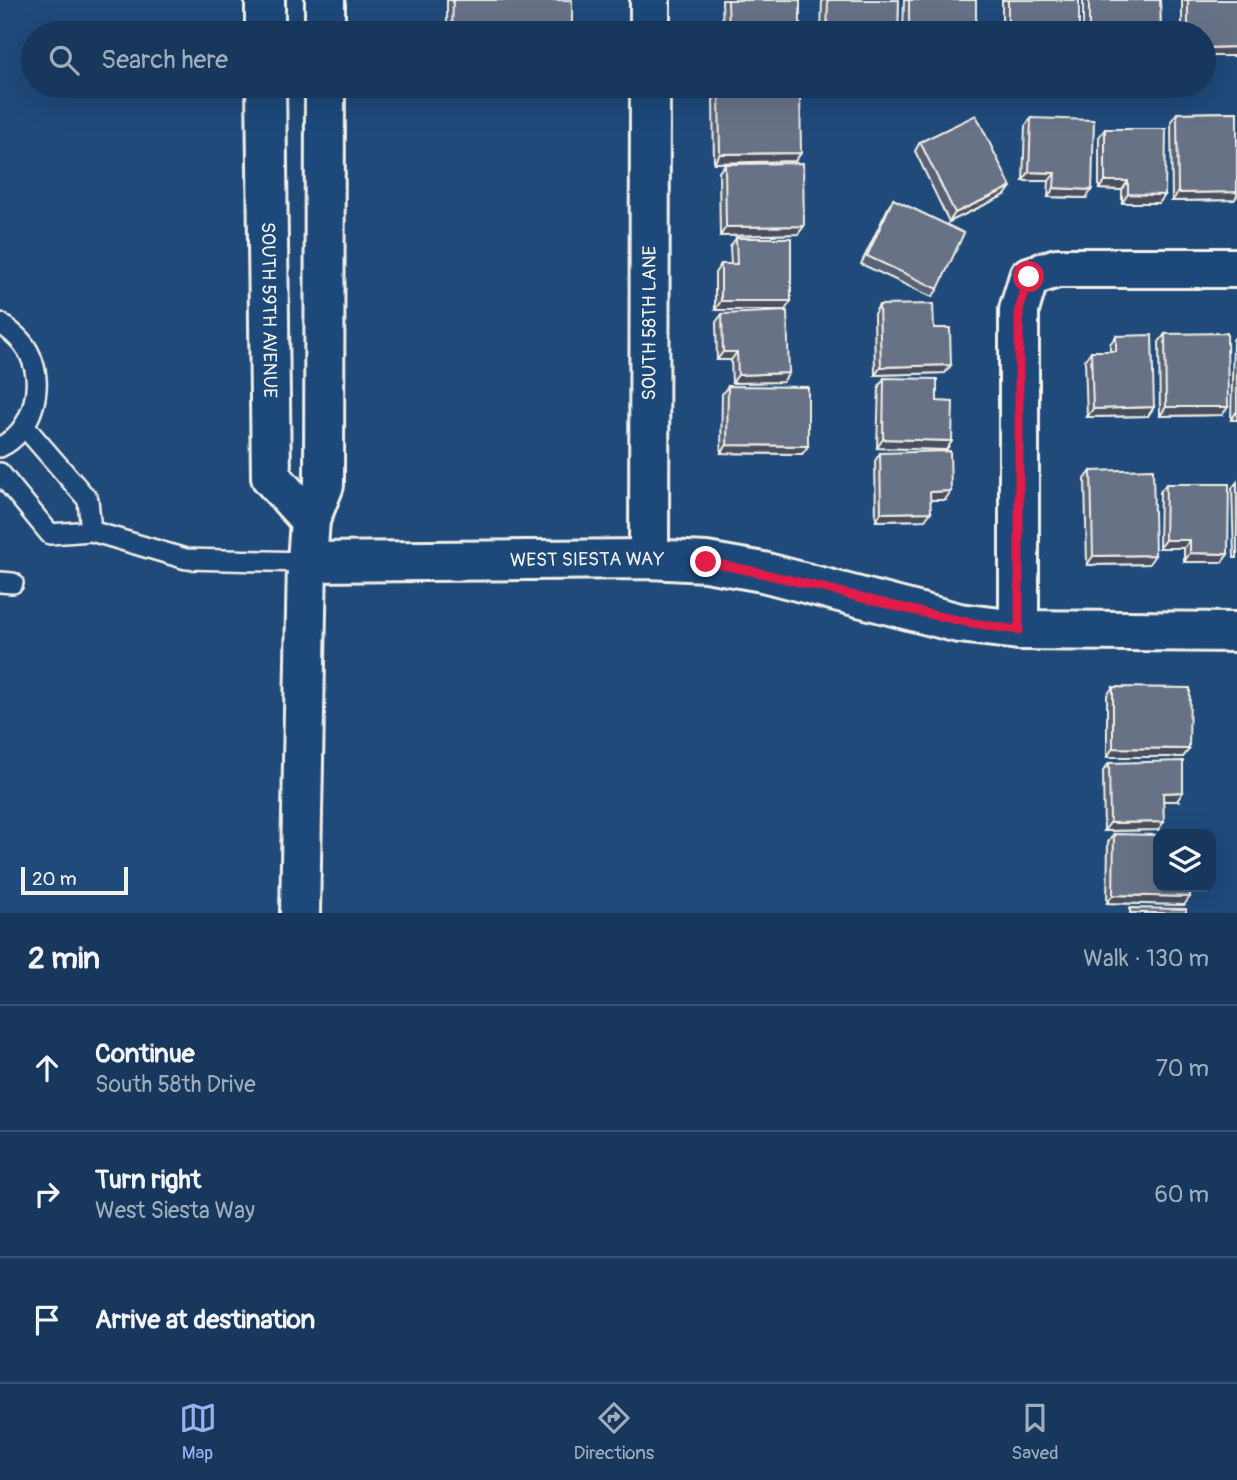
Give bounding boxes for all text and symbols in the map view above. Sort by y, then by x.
search box [21,21,1216,98]
icon: search [45,41,83,79]
text: Search here [101,44,228,76]
street label: SOUTH 59TH AVENUE [256,222,282,398]
street label: SOUTH 58TH LANE [637,245,662,400]
route start [1013,261,1044,292]
route end [690,546,721,577]
street label: WEST SIESTA WAY [510,547,665,572]
map controls [1153,829,1216,892]
button: layers [1153,829,1216,892]
scale bar [21,864,128,896]
text: 20 m [32,867,77,891]
text: 2 min [28,940,100,977]
text: Walk · 130 m [1083,944,1209,973]
text: Continue [95,1038,195,1070]
icon: ahead [28,1049,66,1087]
text: 70 m [1156,1054,1209,1083]
text: South 58th Drive [95,1070,256,1099]
text: Turn right [95,1164,201,1196]
icon: right [28,1175,66,1213]
text: 60 m [1154,1180,1209,1209]
text: West Siesta Way [95,1196,255,1225]
icon: arrive [28,1301,66,1339]
text: Arrive at destination [95,1304,315,1336]
tab: Map [179,1399,217,1465]
tab: Directions [574,1399,654,1465]
tab: Saved [1011,1399,1058,1465]

